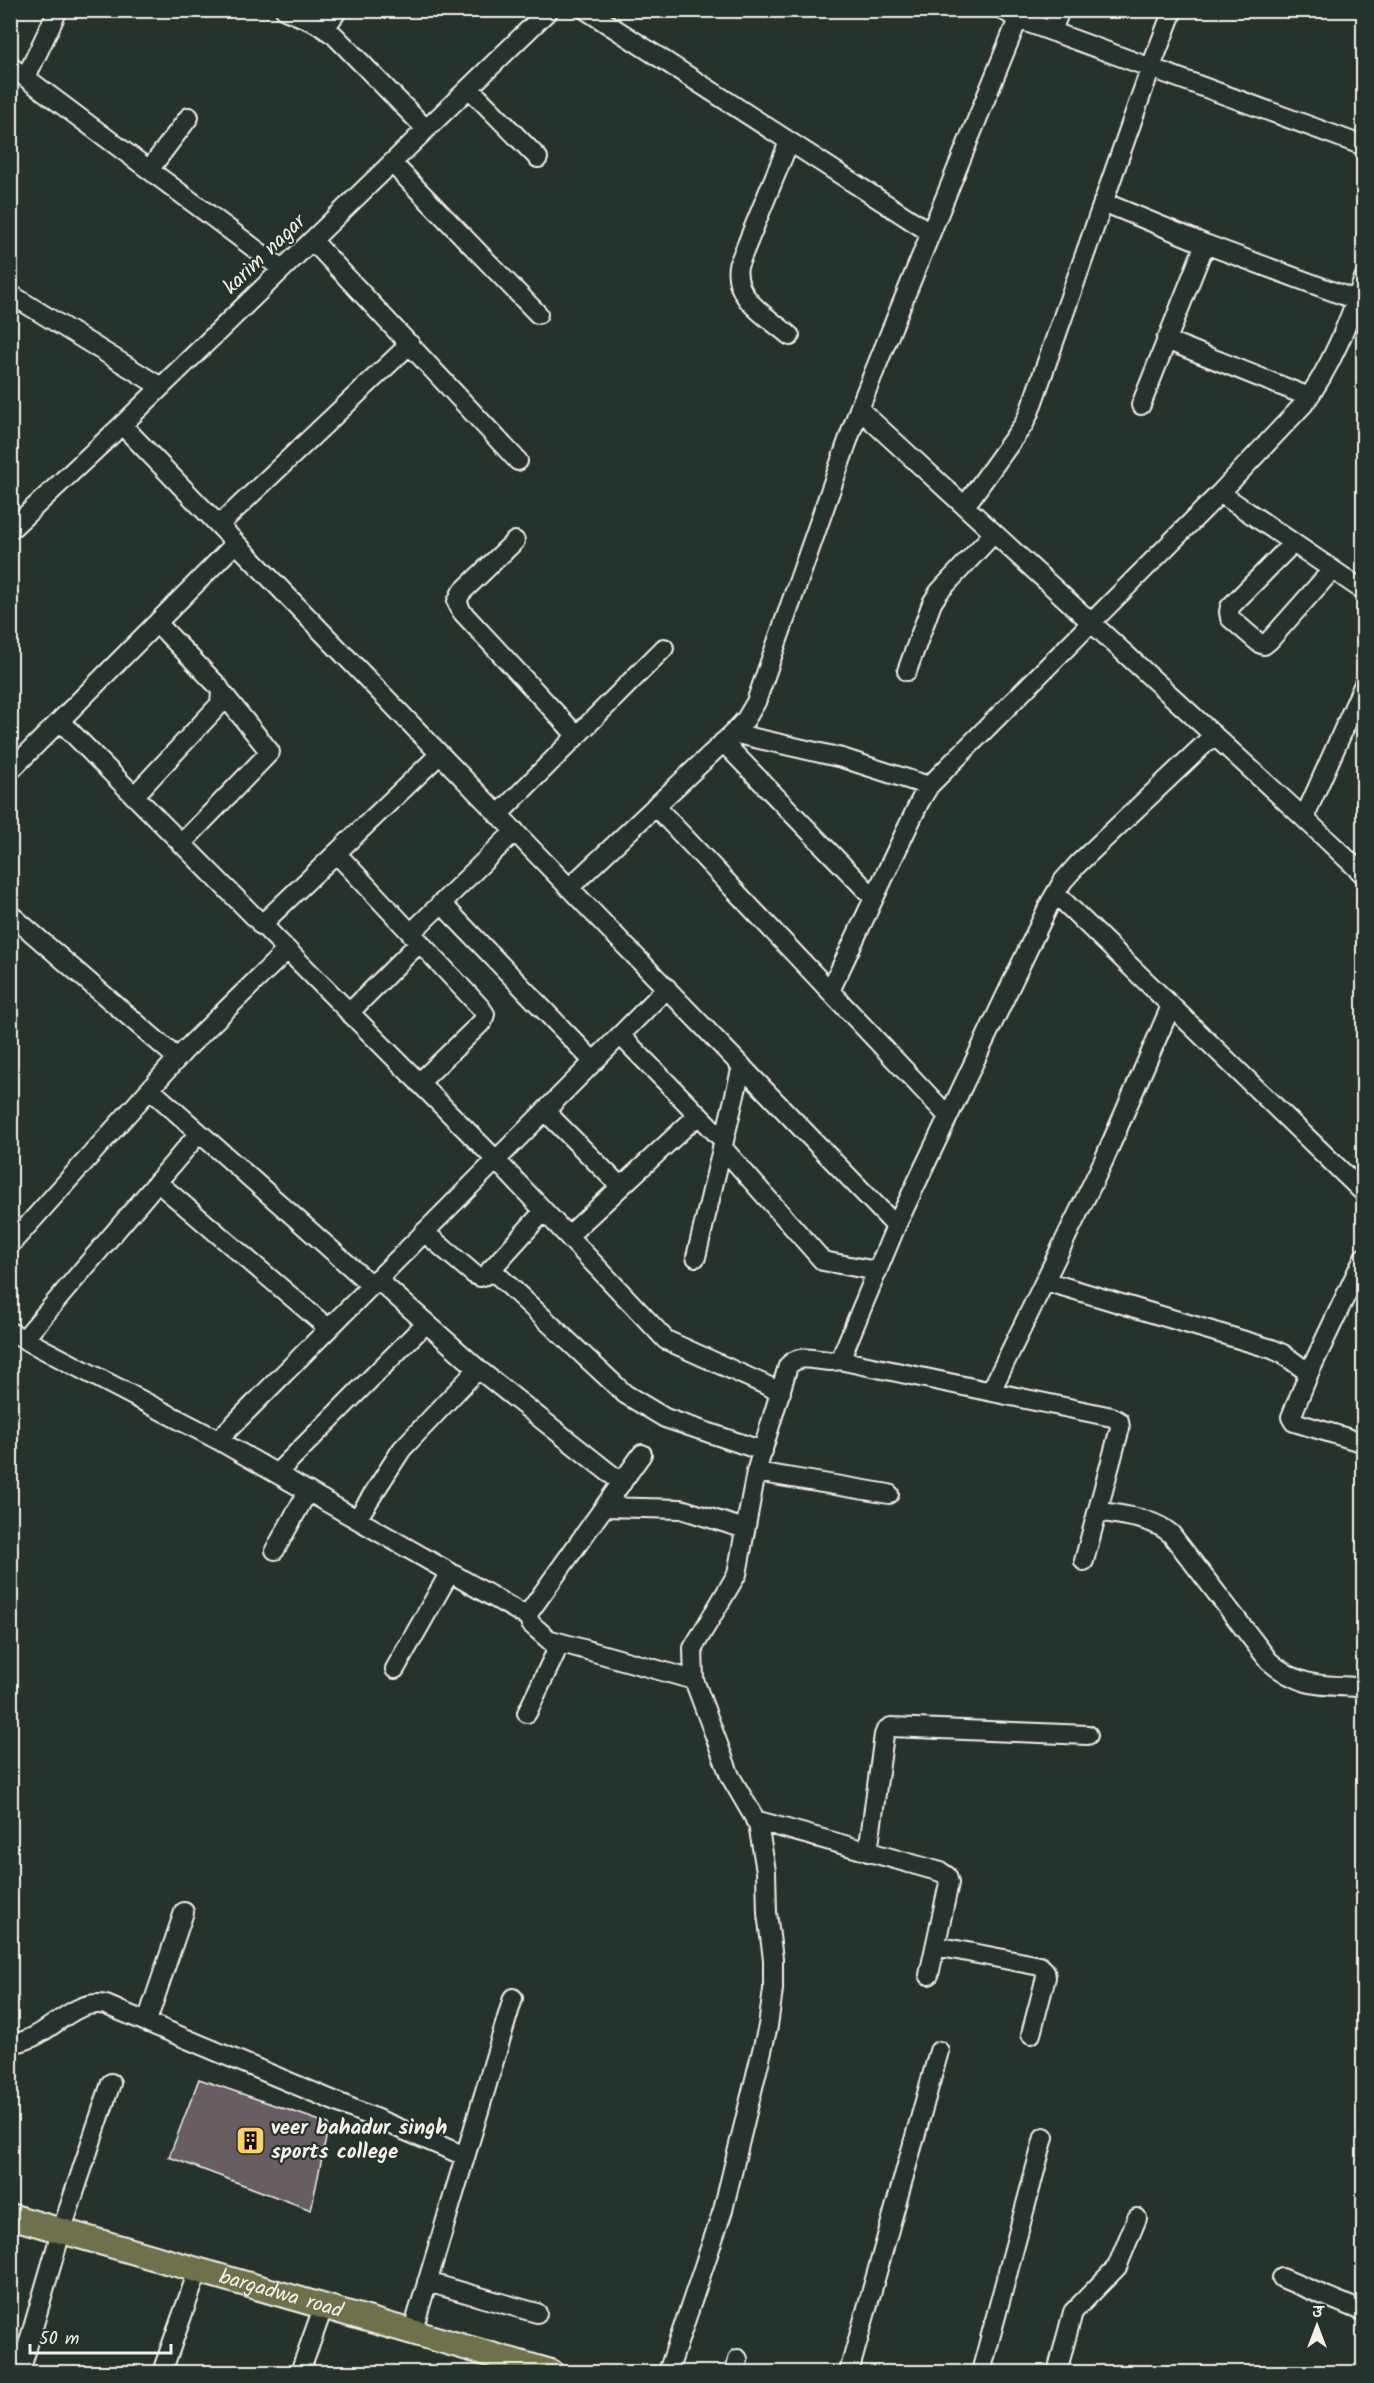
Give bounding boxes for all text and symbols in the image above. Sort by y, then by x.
street label: karim nagar [216,206,315,303]
place label: veer bahadur singh sports college [271,2112,447,2169]
building icon: veer bahadur singh sports college [234,2124,266,2156]
street label: bargadwa road [215,2261,347,2328]
north arrow [1287,2296,1347,2356]
text: उ [1312,2300,1325,2325]
scale bar [30,2317,171,2355]
text: 50 m [39,2325,79,2354]

